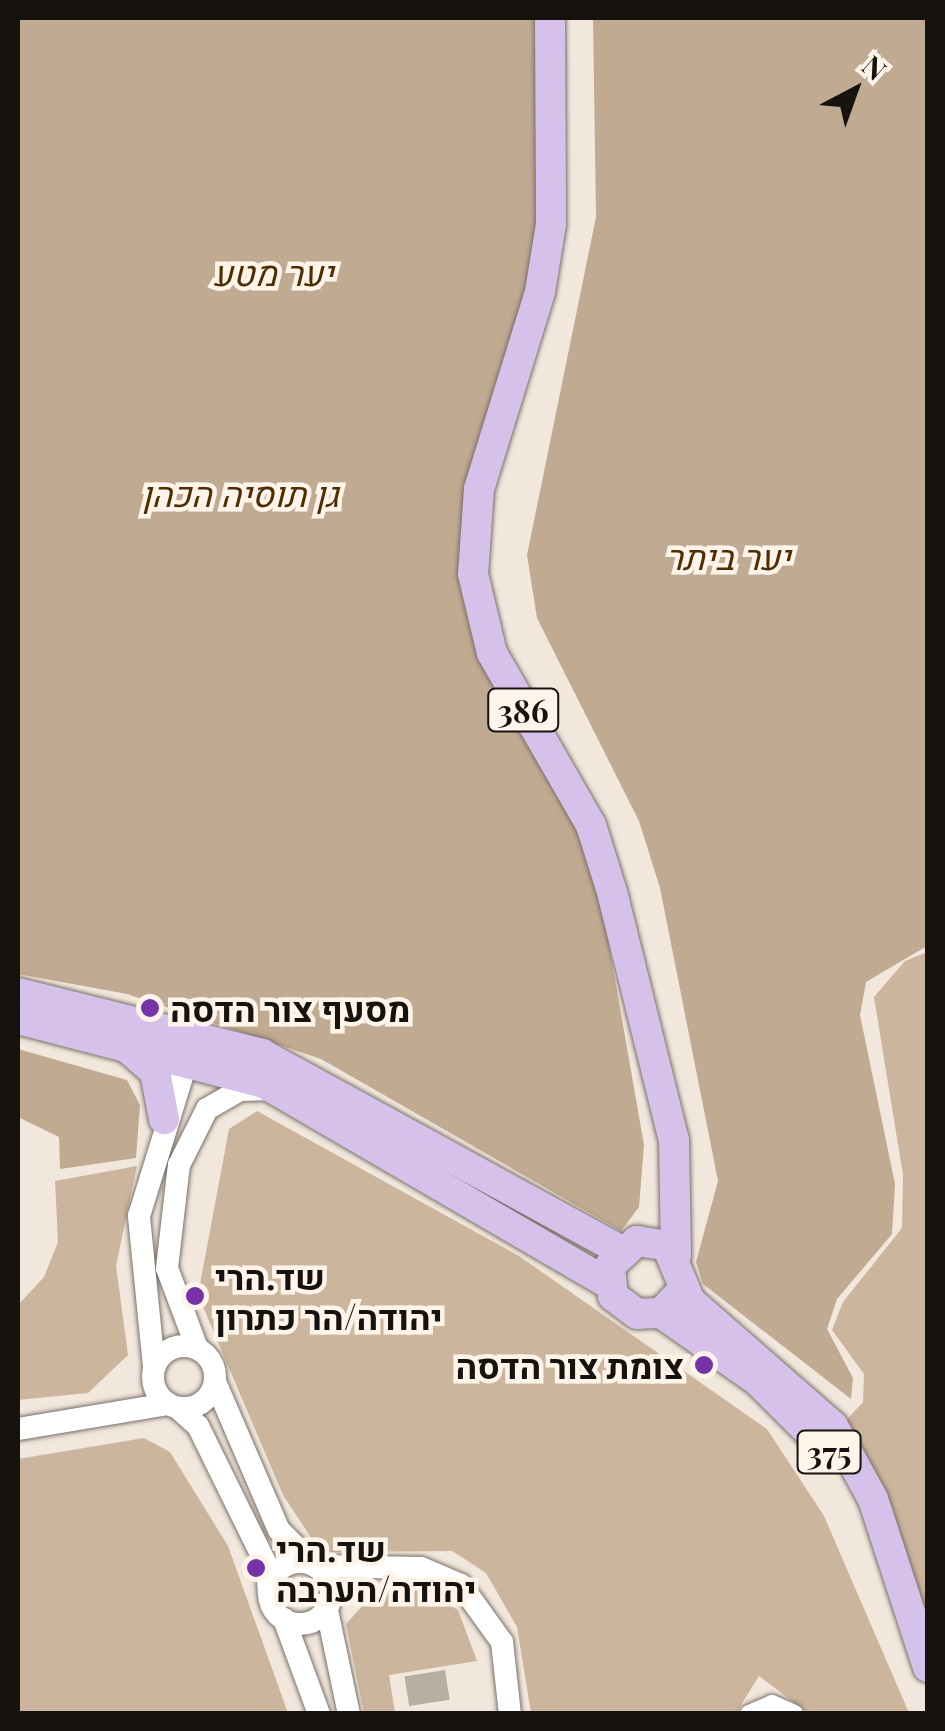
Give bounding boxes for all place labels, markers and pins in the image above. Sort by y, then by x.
place label: מסעף צור הדסה [170,987,410,1029]
marker: מסעף צור הדסה [139,997,161,1019]
place label: שד.הרי יהודה/הר כתרון [215,1255,443,1337]
marker: שד.הרי יהודה/הר כתרון [184,1285,206,1307]
place label: צומת צור הדסה [456,1344,684,1386]
marker: צומת צור הדסה [693,1354,715,1376]
place label: שד.הרי יהודה/הערבה [276,1527,477,1609]
marker: שד.הרי יהודה/הערבה [245,1557,267,1579]

